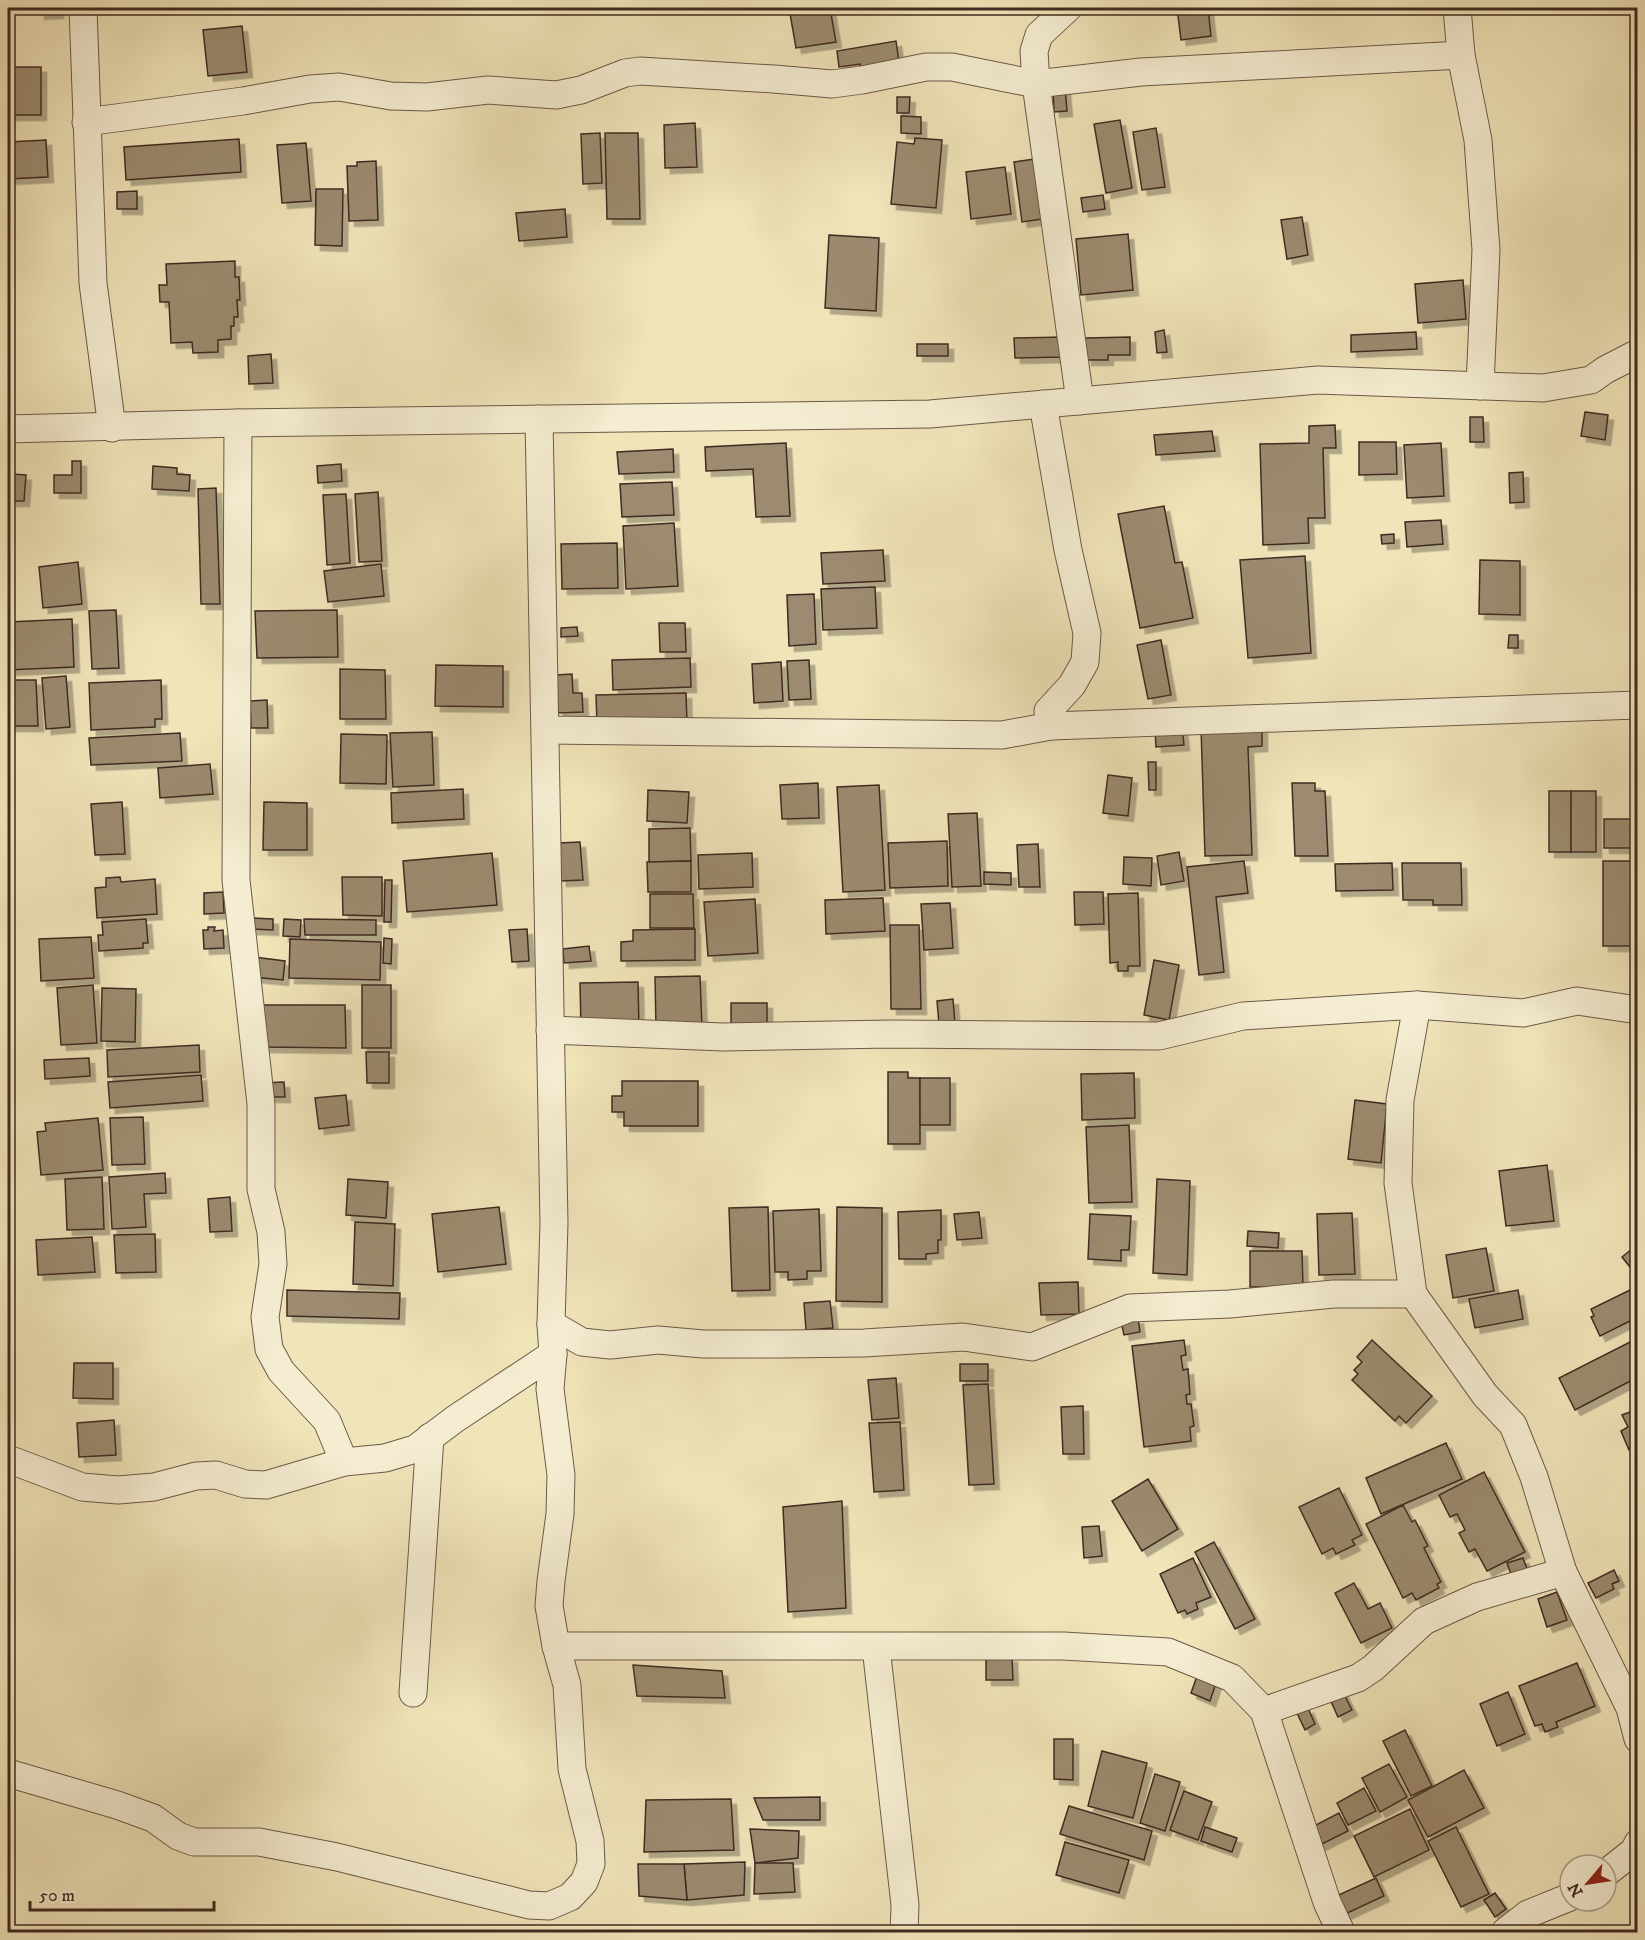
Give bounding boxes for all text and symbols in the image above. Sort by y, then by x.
north arrow [1558,1853,1618,1913]
scale bar [30,1874,214,1912]
text: N [1564,1879,1588,1900]
text: 50 m [39,1885,75,1907]

